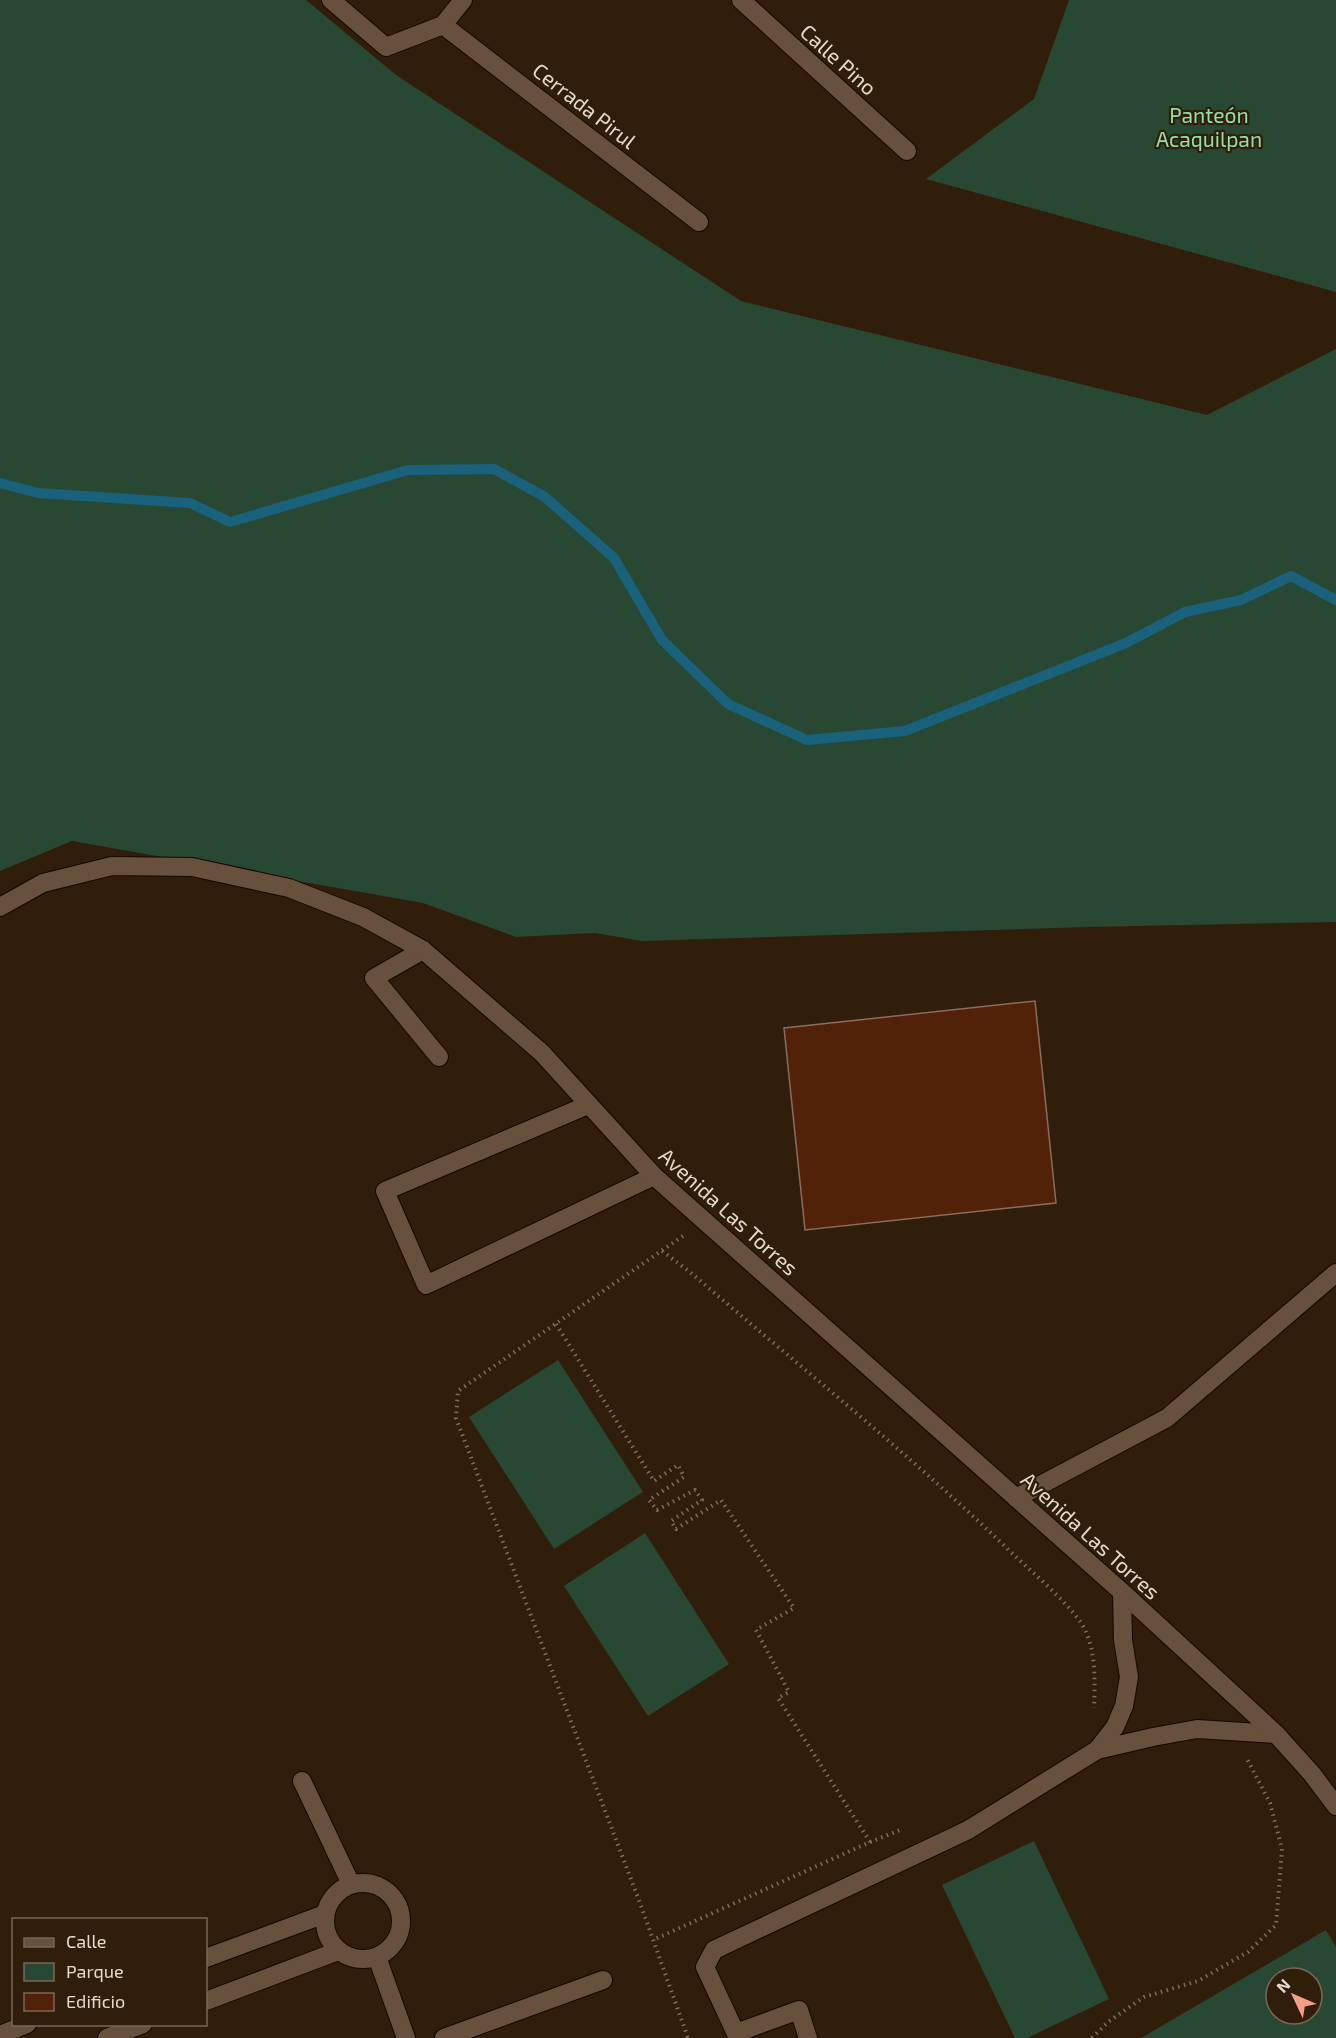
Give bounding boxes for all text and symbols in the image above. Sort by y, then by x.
street label: Calle Pino [796,18,882,100]
street label: Cerrada Pirul [528,57,642,154]
park label: Panteón Acaquilpan [1156,102,1262,151]
street label: Avenida Las Torres [654,1142,804,1280]
street label: Avenida Las Torres [1016,1466,1166,1604]
legend [12,1918,207,2026]
text: Calle [66,1930,107,1952]
text: Parque [66,1960,124,1982]
north arrow [1264,1966,1324,2026]
text: N [1272,1974,1294,1996]
text: Edificio [66,1990,125,2012]

